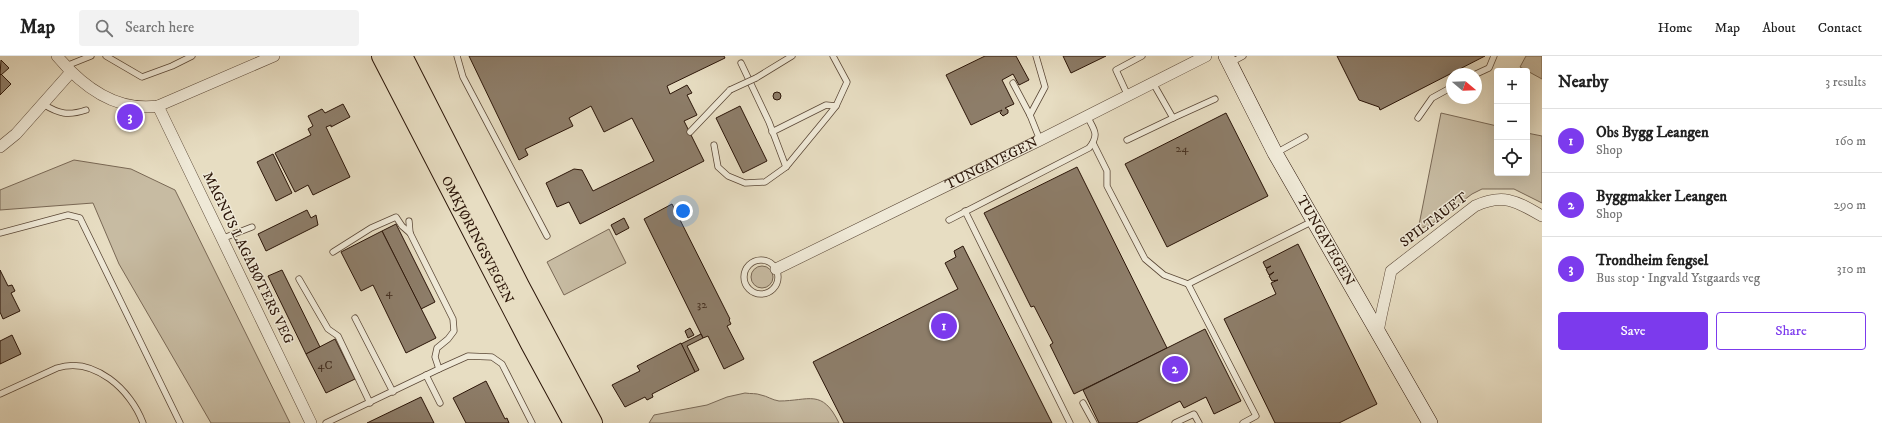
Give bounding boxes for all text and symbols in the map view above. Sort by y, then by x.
search box [79,10,359,46]
text: Map [20,16,55,39]
icon: search [93,17,115,39]
text: Search here [125,18,194,37]
text: Home [1658,19,1692,37]
text: Map [1714,19,1740,37]
text: About [1762,19,1796,37]
text: Contact [1818,19,1862,37]
north arrow [1446,68,1482,104]
map controls [1494,68,1530,176]
button: + [1494,68,1530,104]
text: Nearby [1558,71,1608,93]
text: 3 results [1825,74,1866,90]
pin: 3 [117,102,143,132]
button: − [1494,104,1530,140]
text: Obs Bygg Leangen [1596,123,1709,142]
street label: TUNGAVEGEN [942,133,1041,194]
text: 1 [1569,133,1573,149]
text: 160 m [1835,133,1866,149]
button: locate [1494,140,1530,176]
house number: 24 [1176,141,1189,156]
text: Shop [1596,142,1622,158]
street label: MAGNUS LAGABØTERS VEG [198,169,298,347]
street label: OMKJØRINGSVEGEN [437,173,518,307]
text: Byggmakker Leangen [1596,187,1727,206]
street label: SPILTAUET [1396,188,1472,251]
street label: TUNGAVEGEN [1292,193,1359,290]
text: 2 [1568,197,1574,213]
text: 290 m [1834,197,1866,213]
your location [673,201,693,221]
text: Shop [1596,206,1622,222]
text: Trondheim fengsel [1596,251,1708,270]
text: 3 [1569,261,1573,277]
text: 310 m [1837,261,1866,277]
text: Bus stop · Ingvald Ystgaards veg [1596,270,1760,286]
house number: 4 [386,285,394,300]
house number: 32 [697,297,707,312]
pin: 1 [931,311,957,341]
button: Save [1558,312,1708,350]
button: Share [1716,312,1866,350]
pin: 2 [1162,354,1188,384]
house number: 4C [318,358,332,373]

